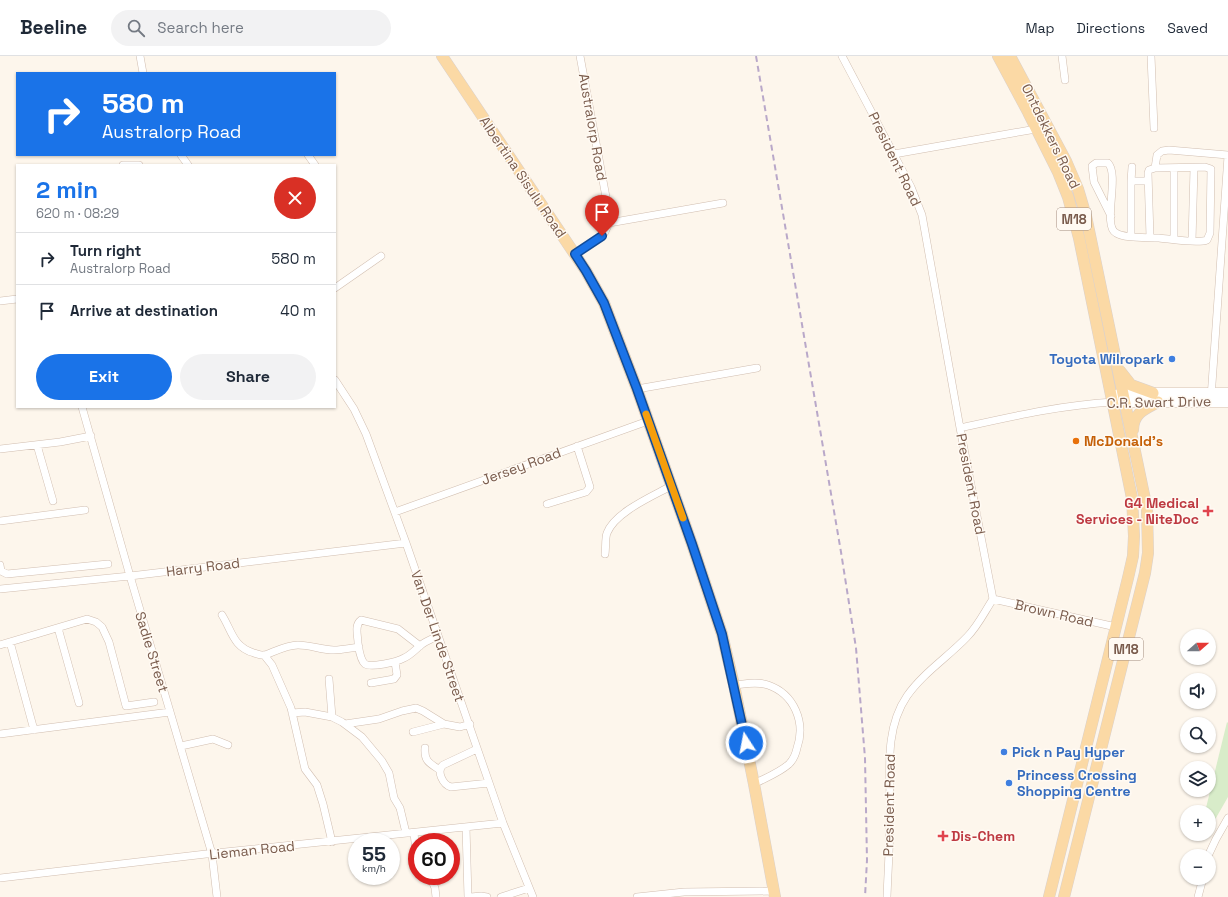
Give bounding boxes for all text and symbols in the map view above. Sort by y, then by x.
search box [111,10,391,46]
text: Beeline [20,15,87,40]
icon: search [125,17,147,39]
text: Search here [157,18,244,37]
text: Map [1025,19,1055,37]
text: Directions [1077,19,1145,37]
text: Saved [1167,19,1208,37]
street label: Australorp Road [575,72,611,182]
street label: Ontdekkers Road [1018,81,1084,191]
text: 580 m [102,85,185,121]
icon: right [36,88,88,140]
street label: President Road [864,109,926,209]
street label: Albertina Sisulu Road [476,113,570,241]
text: Australorp Road [102,120,241,143]
text: 2 min [36,174,98,205]
button: close [274,177,316,219]
pin [585,195,619,236]
icon: arrive [591,201,613,223]
text: 620 m · 08:29 [36,205,119,222]
road number: M18 [1057,208,1091,230]
text: Turn right [70,241,141,260]
icon: right [36,248,58,270]
text: 580 m [271,249,316,268]
text: Australorp Road [70,260,171,277]
icon: arrive [36,300,58,322]
text: Arrive at destination [70,301,218,320]
text: 40 m [280,301,316,320]
place label: Toyota Wilropark [1049,350,1164,368]
button: Exit [36,354,172,400]
button: Share [180,354,316,400]
marker: Toyota Wilropark [1167,354,1177,364]
street label: C.R. Swart Drive [1107,392,1211,412]
street label: President Road [952,432,990,536]
place label: McDonald's [1084,432,1163,450]
marker: McDonald's [1071,436,1081,446]
street label: Jersey Road [479,443,563,489]
place label: G4 Medical Services - NiteDoc [1076,494,1199,528]
marker: G4 Medical Services - NiteDoc [1202,505,1214,517]
street label: Harry Road [165,554,241,580]
street label: Van Der Linde Street [407,568,469,704]
street label: Brown Road [1013,595,1095,631]
street label: Sadie Street [131,609,173,695]
north arrow [1180,629,1216,665]
map controls [1180,629,1216,885]
road number: M18 [1109,638,1143,660]
button: sound [1180,673,1216,709]
button: search [1180,717,1216,753]
position arrow [725,722,767,764]
place label: Pick n Pay Hyper [1012,743,1125,761]
marker: Pick n Pay Hyper [999,747,1009,757]
street label: President Road [879,754,899,856]
button: layers [1180,761,1216,797]
place label: Princess Crossing Shopping Centre [1017,766,1137,800]
marker: Princess Crossing Shopping Centre [1004,778,1014,788]
button: + [1180,805,1216,841]
place label: Dis-Chem [951,827,1015,845]
marker: Dis-Chem [938,831,948,841]
speed limit sign: 60 [408,833,460,885]
street label: Lieman Road [208,837,296,863]
text: 55 [362,841,386,867]
button: − [1180,849,1216,885]
text: km/h [362,862,386,875]

